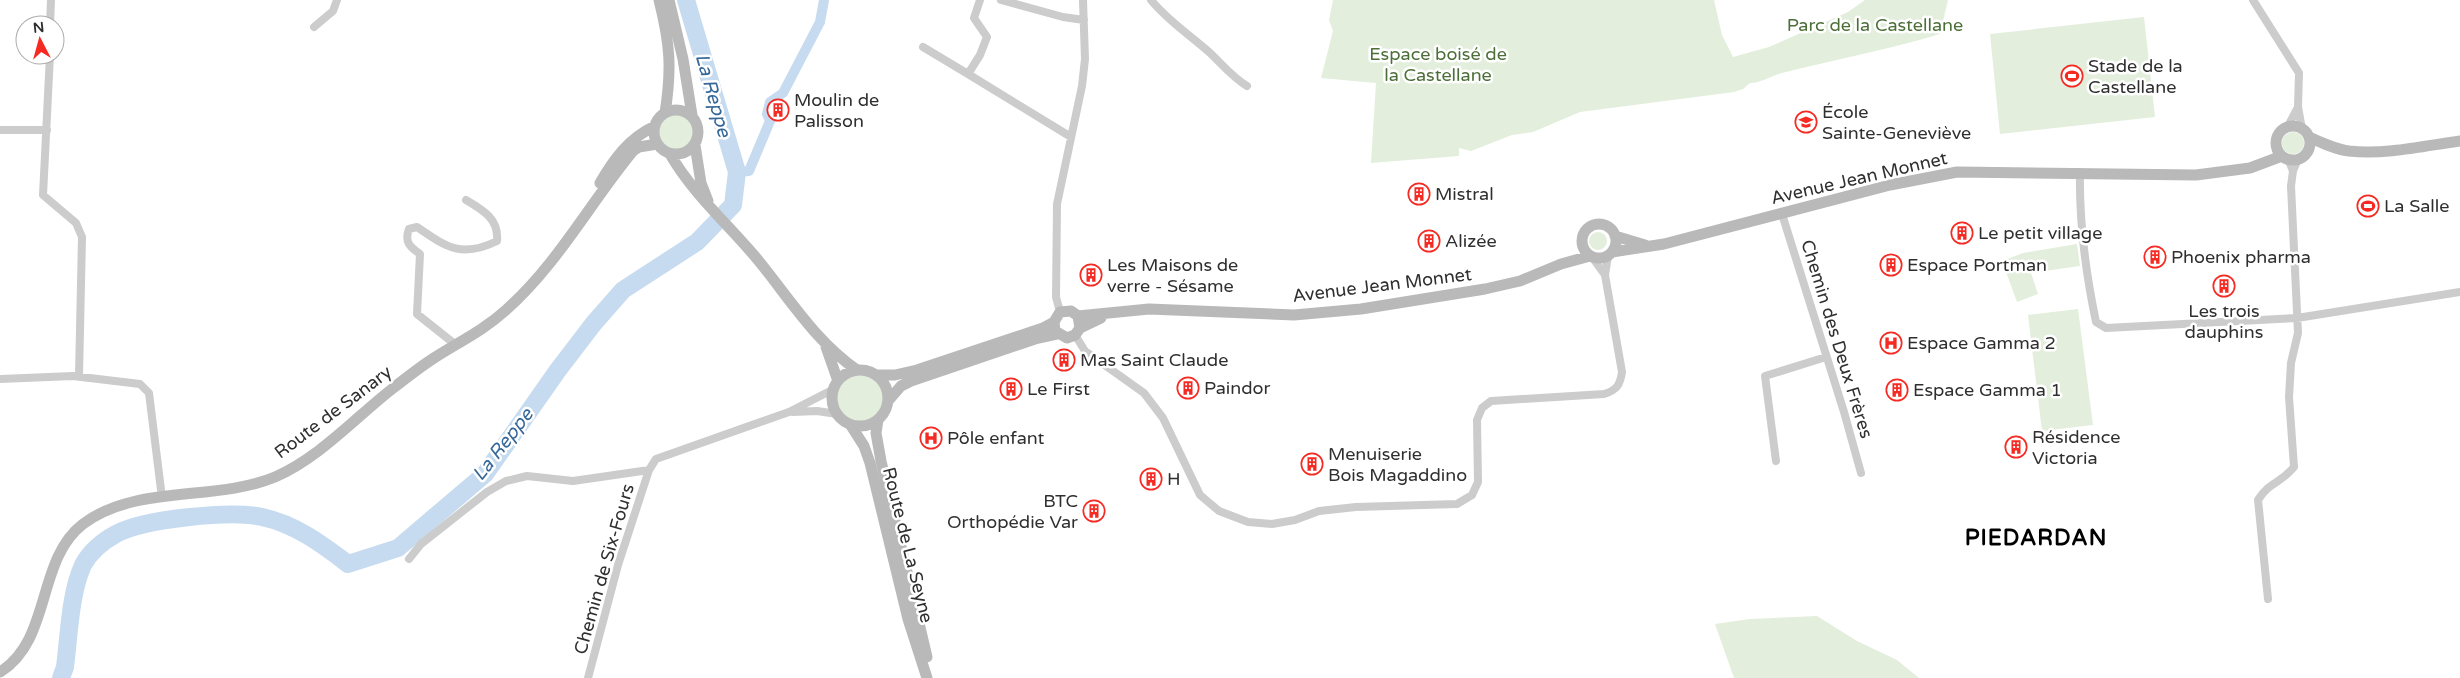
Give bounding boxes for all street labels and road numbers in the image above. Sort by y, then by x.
street label: Avenue Jean Monnet [1769,147,1950,209]
street label: Chemin des Deux Frères [1796,237,1878,441]
street label: Avenue Jean Monnet [1291,263,1473,307]
street label: Route de Sanary [270,360,396,463]
street label: Route de La Seyne [878,465,938,625]
street label: Chemin de Six-Fours [569,481,639,657]

